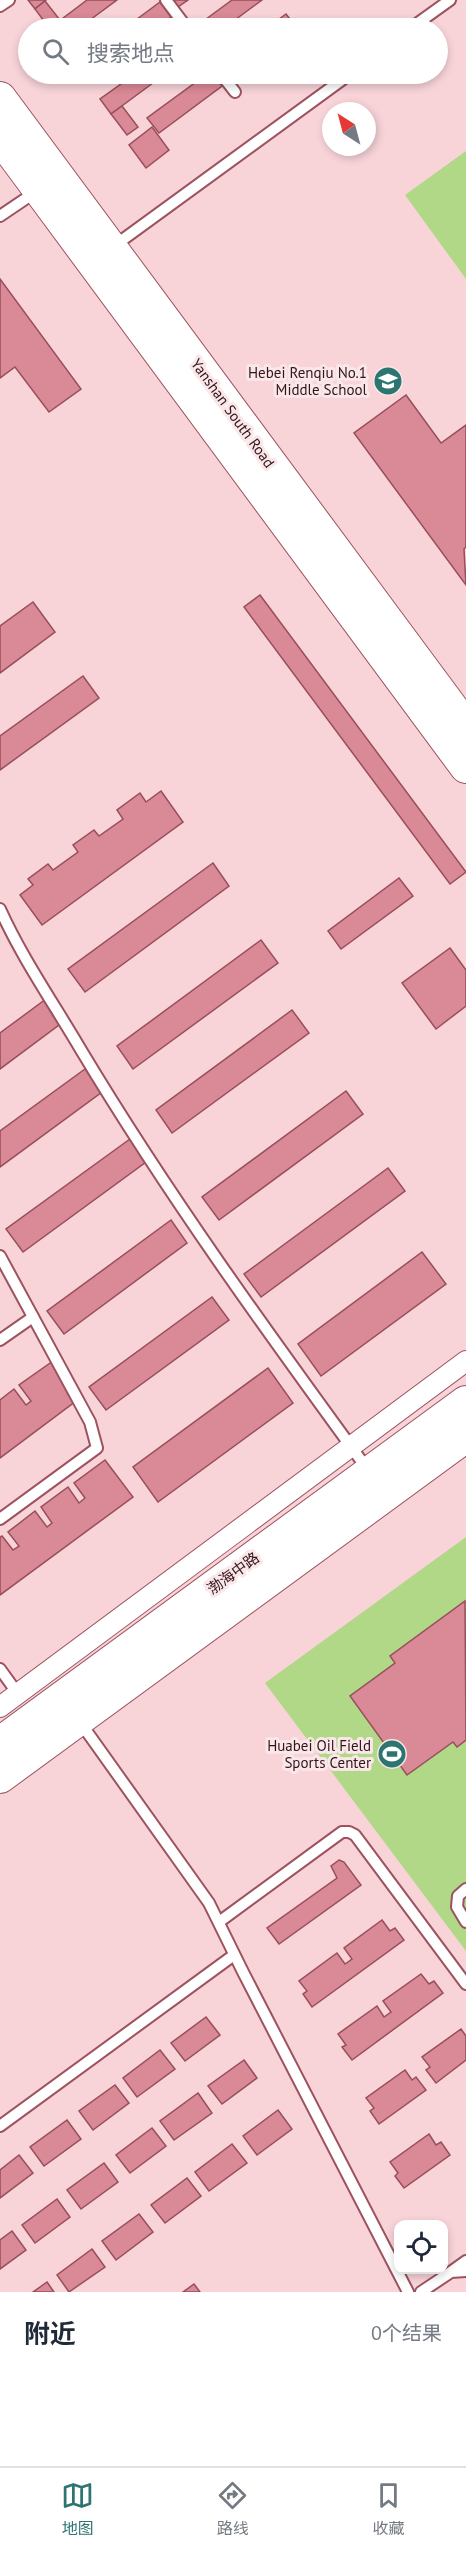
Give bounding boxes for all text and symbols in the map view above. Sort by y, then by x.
search box [18,18,448,84]
icon: search [39,35,72,68]
text: 搜索地点 [87,39,175,67]
north arrow [322,102,376,156]
street label: Yanshan South Road [187,355,279,471]
place label: Hebei Renqiu No.1 Middle School [248,363,368,399]
school or university icon: Hebei Renqiu No.1 Middle School [372,365,404,397]
street label: 渤海中路 [203,1548,263,1598]
place label: Huabei Oil Field Sports Center [267,1736,371,1772]
sports icon: Huabei Oil Field Sports Center [376,1738,408,1770]
map controls [394,2220,448,2274]
button: locate [394,2220,448,2274]
text: 附近 [24,2317,76,2350]
text: 0个结果 [371,2320,442,2346]
tab: 地图 [61,2479,94,2539]
tab: 路线 [216,2479,249,2539]
tab: 收藏 [372,2479,405,2539]

